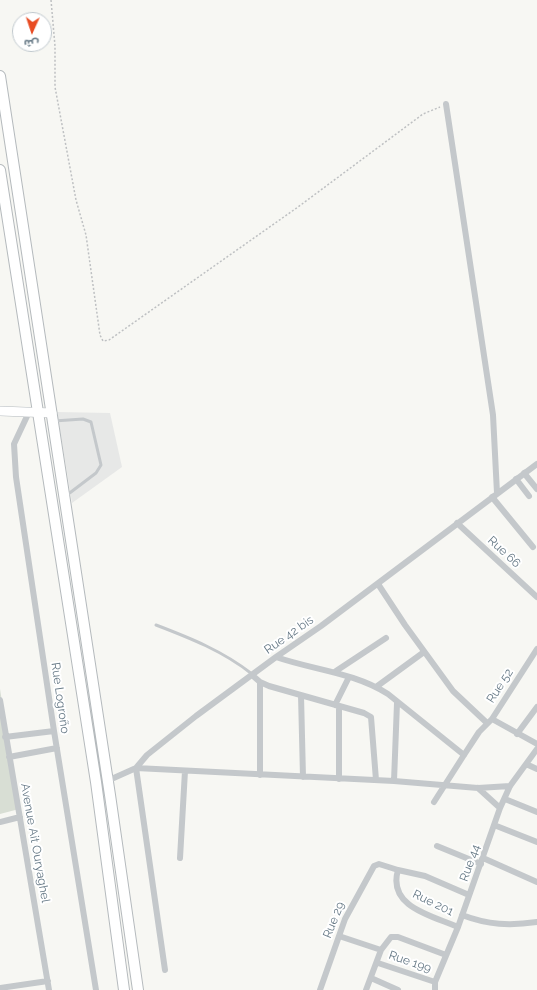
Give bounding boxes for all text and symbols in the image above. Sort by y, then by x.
north arrow [12,12,52,52]
text: ش [24,37,39,50]
street label: Rue 66 [485,533,523,571]
street label: Rue 42 bis [262,613,316,657]
street label: Rue Logroño [48,662,72,734]
street label: Rue 52 [484,666,516,706]
street label: Avenue Ait Ouryaghel [17,782,53,904]
street label: Rue 44 [457,843,483,883]
street label: Rue 201 [410,887,456,919]
street label: Rue 29 [320,900,348,940]
street label: Rue 199 [387,948,433,976]

